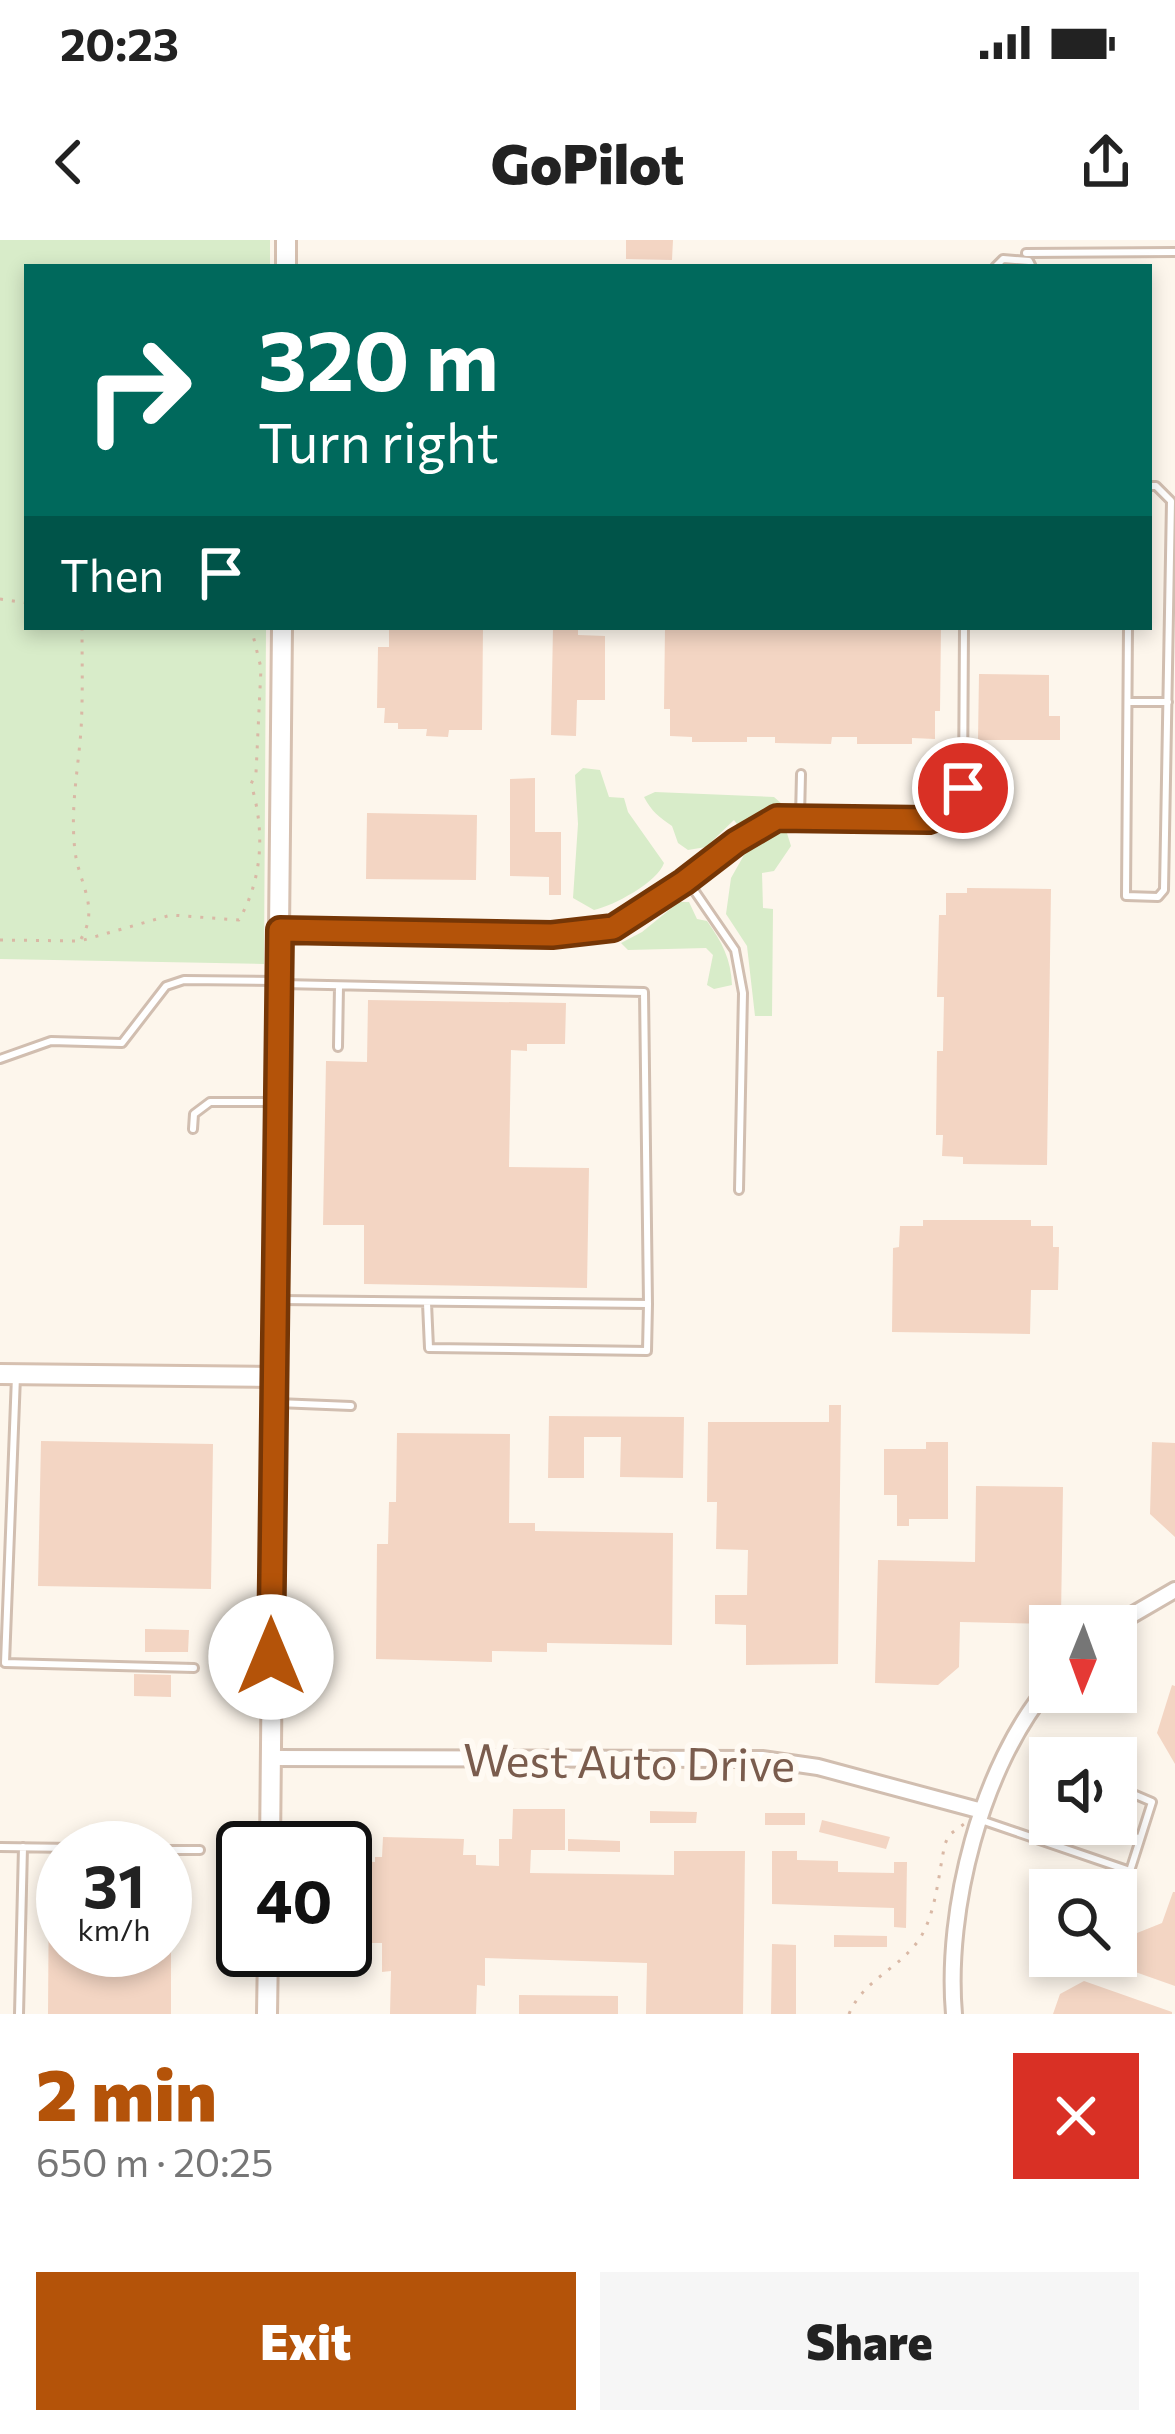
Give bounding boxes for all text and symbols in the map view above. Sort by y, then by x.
text: 20:23 [60,15,179,70]
icon: back [36,129,102,195]
text: GoPilot [491,129,684,195]
icon: share [1073,129,1139,195]
text: 320 m [258,306,499,408]
icon: right [60,312,216,468]
text: Turn right [258,408,499,474]
icon: arrive [188,540,254,606]
text: Then [60,546,164,601]
pin [912,737,1014,839]
icon: arrive [930,755,996,821]
position arrow [208,1594,334,1720]
north arrow [1029,1605,1137,1713]
map controls [1029,1605,1137,1977]
street label: West Auto Drive [463,1730,795,1791]
button: sound [1029,1737,1137,1845]
speed limit sign: 40 [216,1821,372,1977]
text: 31 [83,1847,145,1920]
button: search [1029,1869,1137,1977]
text: km/h [78,1910,150,1947]
text: 2 min [36,2048,217,2136]
button: close [1013,2053,1139,2179]
text: 650 m · 20:25 [36,2137,273,2185]
button: Exit [36,2272,576,2410]
button: Share [600,2272,1139,2410]

